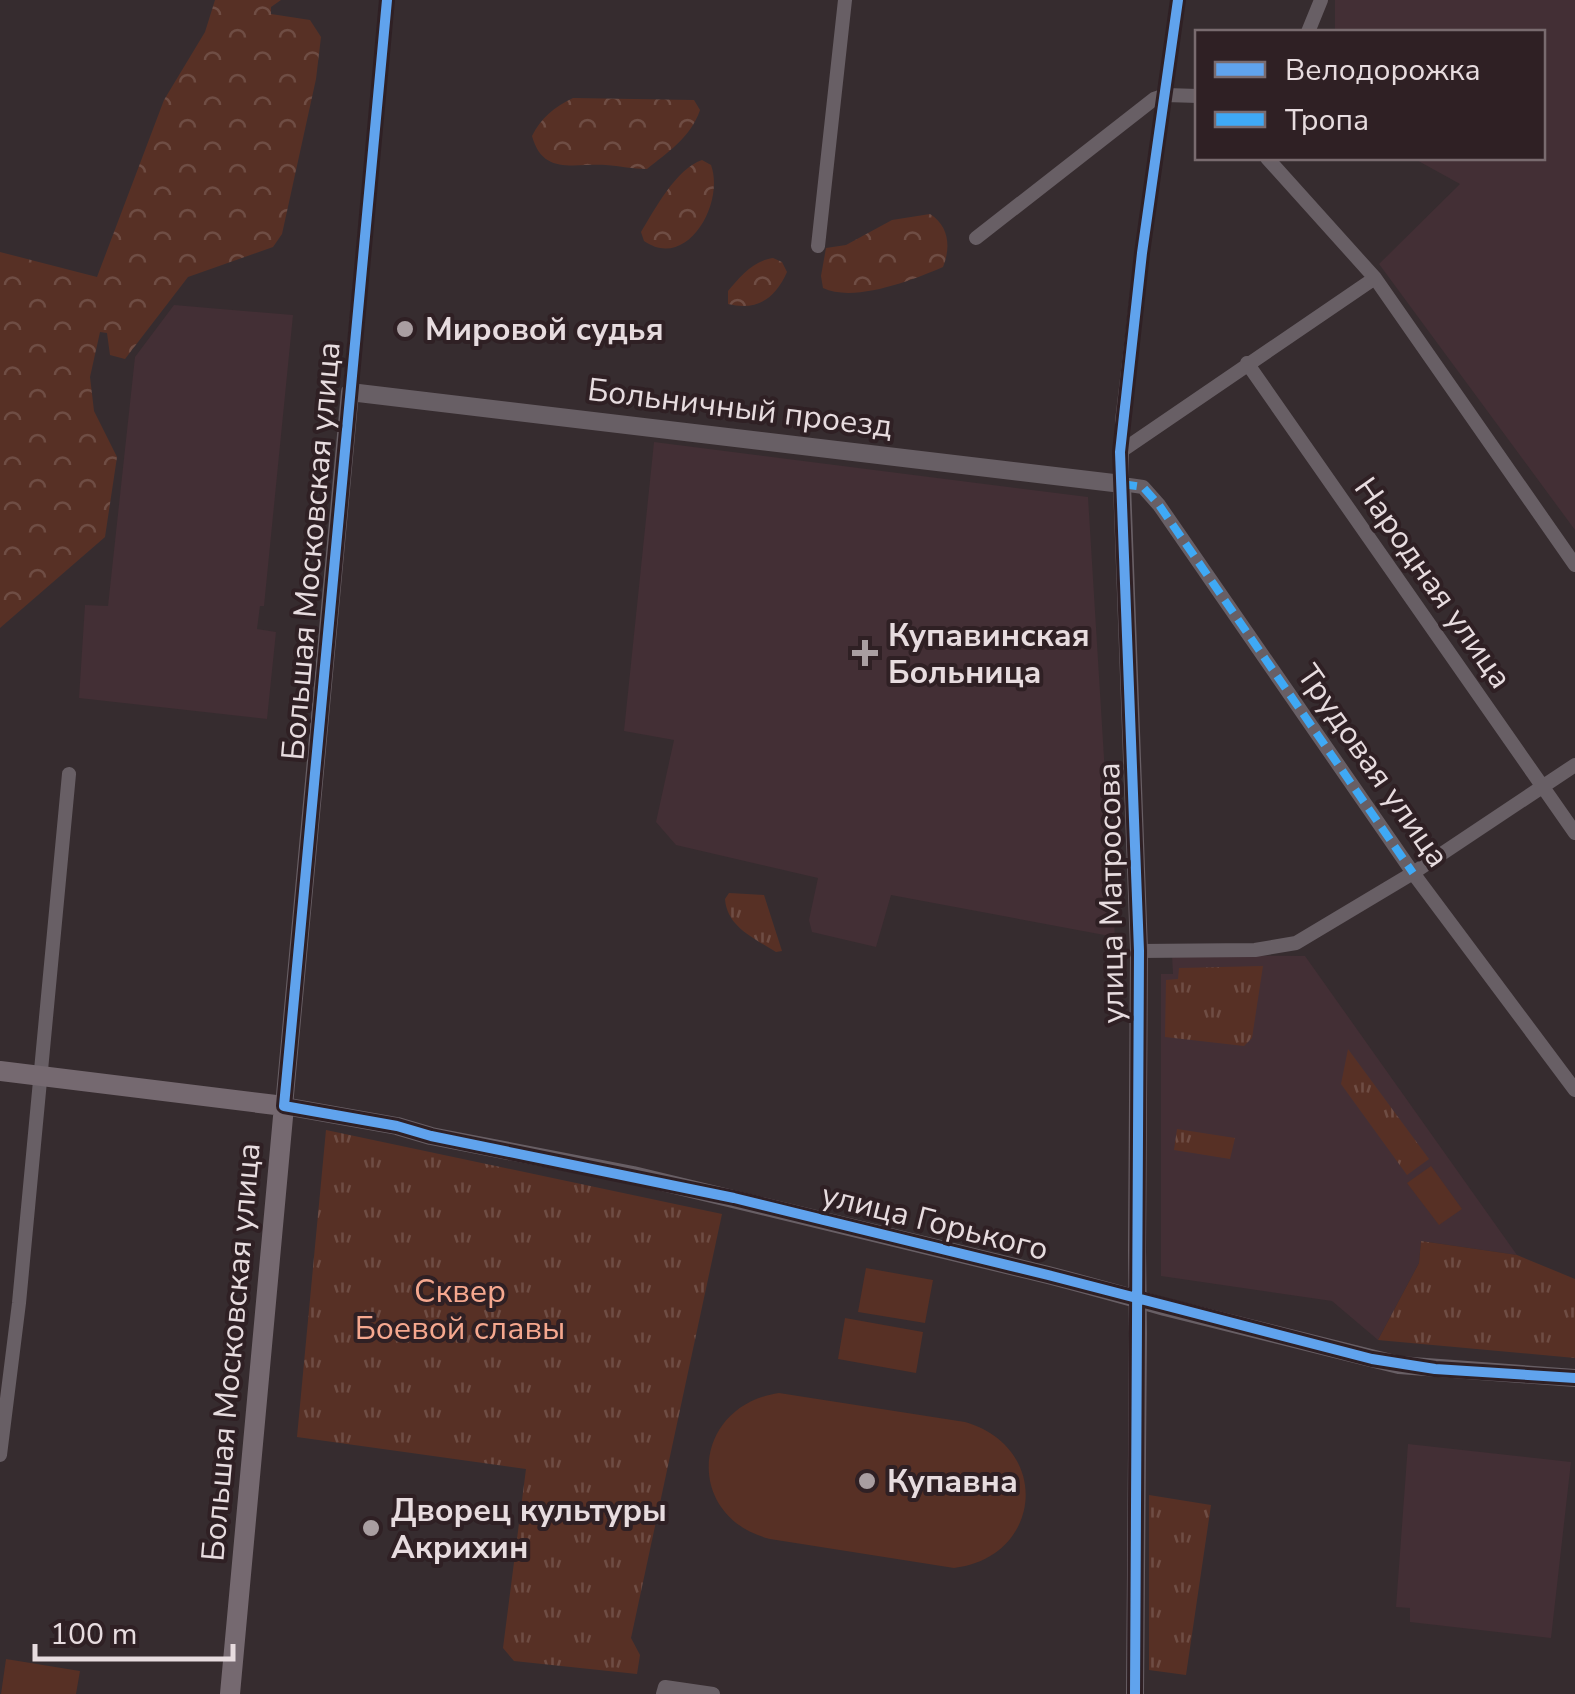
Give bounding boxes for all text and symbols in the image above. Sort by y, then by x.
legend [1195,30,1545,160]
text: Велодорожка [1285,50,1481,91]
text: Тропа [1285,100,1369,141]
place label: Мировой судья [425,308,664,351]
marker: Мировой судья [394,318,416,340]
street label: Большая Московская улица [271,340,351,762]
street label: Больничный проезд [585,368,895,448]
street label: Народная улица [1344,469,1522,697]
place label: Купавинская Больница [888,614,1090,694]
marker: Купавинская Больница [852,640,878,666]
street label: Трудовая улица [1287,656,1459,876]
street label: улица Матросова [1087,762,1135,1024]
street label: Большая Московская улица [191,1141,271,1563]
street label: улица Горького [817,1173,1053,1271]
park label: Сквер Боевой славы [355,1270,565,1350]
place label: Купавна [887,1460,1018,1503]
marker: Купавна [856,1470,878,1492]
place label: Дворец культуры Акрихин [391,1489,667,1569]
marker: Дворец культуры Акрихин [360,1517,382,1539]
scale bar [35,1599,232,1661]
text: 100 m [50,1614,137,1655]

